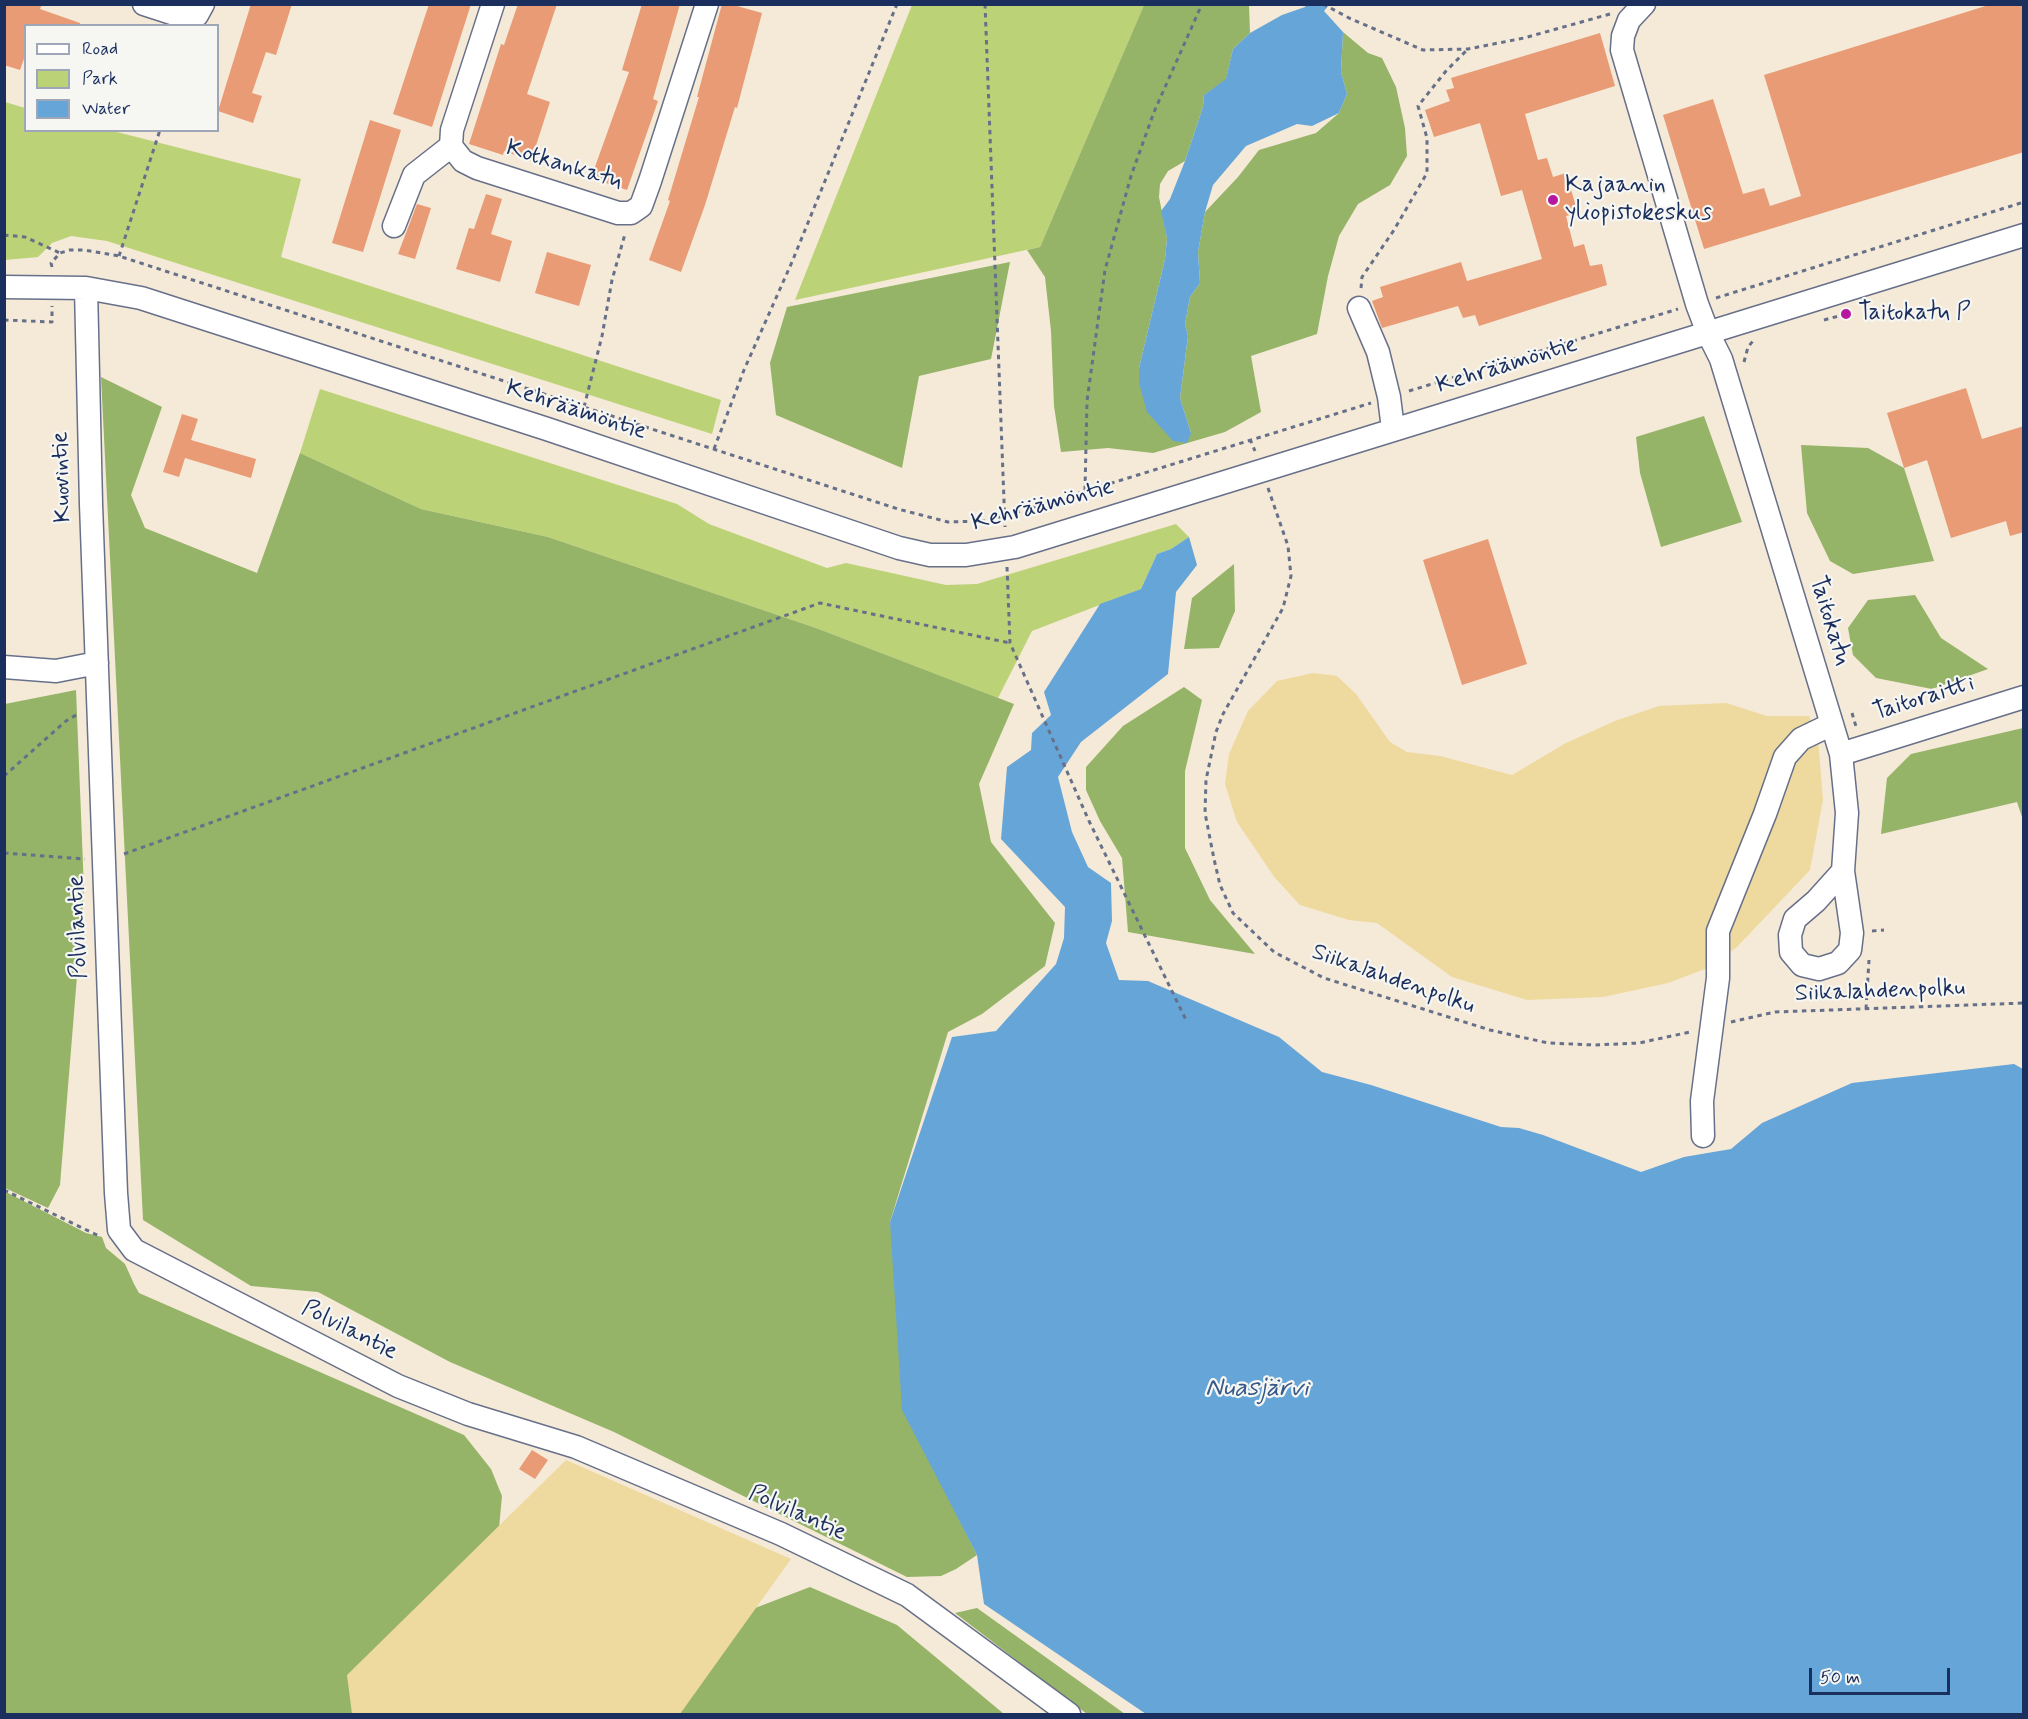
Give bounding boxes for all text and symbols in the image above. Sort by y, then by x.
legend [24,24,219,132]
text: Road [82,37,118,61]
text: Park [82,67,118,91]
text: Water [82,97,130,121]
street label: Kotkankatu [502,135,626,197]
place label: Kajaanin yliopistokeskus [1565,172,1712,228]
marker: Kajaanin yliopistokeskus [1546,193,1560,207]
place label: Taitokatu P [1858,300,1971,328]
marker: Taitokatu P [1839,307,1853,321]
street label: Kehräämöntie [1433,331,1581,401]
street label: Kehräämöntie [502,375,650,447]
street label: Kuovintie [47,431,79,523]
street label: Kehräämöntie [969,473,1117,539]
street label: Taitokatu [1802,573,1856,669]
street label: Taitoraitti [1870,670,1978,728]
street label: Polvilantie [63,875,95,979]
street label: Siikalahdenpolku [1308,939,1478,1021]
street label: Siikalahdenpolku [1794,975,1966,1009]
street label: Polvilantie [296,1295,402,1367]
water label: Nuasjärvi [1205,1374,1309,1406]
street label: Polvilantie [744,1480,850,1548]
scale bar [1812,1656,1953,1694]
text: 50 m [1820,1666,1860,1690]

